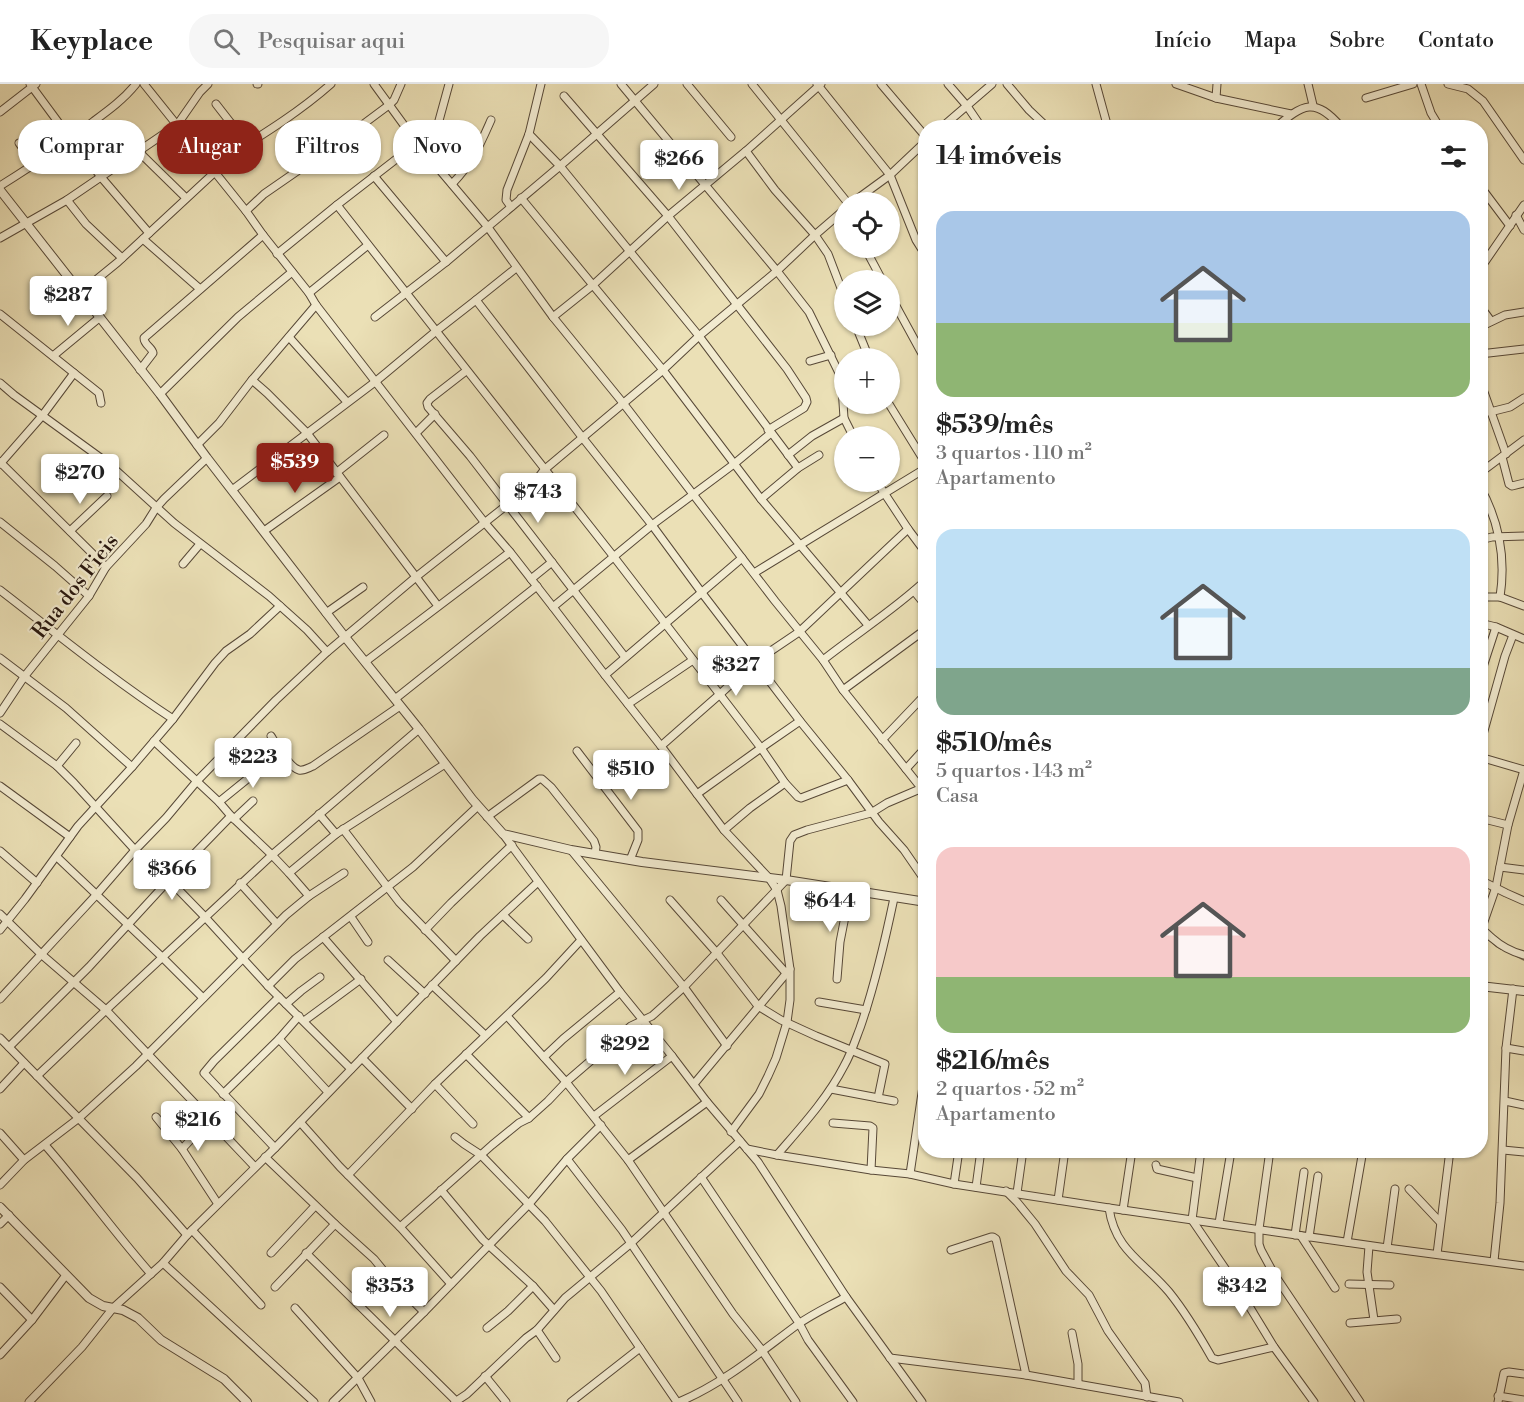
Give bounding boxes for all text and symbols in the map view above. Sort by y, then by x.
search box [189,14,609,68]
text: Keyplace [30,24,153,59]
icon: search [210,25,243,58]
text: Pesquisar aqui [258,28,405,55]
text: Início [1155,28,1212,54]
text: Mapa [1245,28,1297,54]
text: Sobre [1330,28,1385,54]
text: Contato [1418,28,1494,54]
chip: Comprar [18,120,145,174]
chip: Alugar [157,120,263,174]
chip: Filtros [275,120,381,174]
chip: Novo [393,120,483,174]
pin: $266 [643,140,715,191]
text: 14 imóveis [936,140,1062,172]
icon: filters [1437,140,1470,173]
text: $266 [654,147,704,172]
map controls [834,192,900,492]
button: locate [834,192,900,258]
icon: home [1149,250,1257,358]
button: layers [834,270,900,336]
pin: $287 [32,276,104,327]
text: $287 [44,283,92,308]
button: + [834,348,900,414]
text: $539/mês [936,409,1053,441]
button: − [834,426,900,492]
text: 3 quartos · 110 m² [936,441,1092,466]
pin: $539 [259,443,331,494]
text: $539 [271,450,319,475]
pin: $270 [44,454,116,505]
text: $270 [55,461,105,486]
text: Apartamento [936,466,1056,491]
pin: $743 [502,473,574,524]
text: $743 [514,480,562,505]
street label: Rua dos Fieis [27,529,125,644]
icon: home [1149,568,1257,676]
pin: $327 [700,646,772,697]
text: $327 [712,653,760,678]
text: $510/mês [936,727,1052,759]
pin: $223 [217,738,289,789]
text: $223 [229,745,277,770]
pin: $510 [595,750,667,801]
text: $510 [607,757,655,782]
text: 5 quartos · 143 m² [936,759,1092,784]
text: Casa [936,784,979,809]
pin: $366 [136,850,208,901]
text: $366 [147,857,197,882]
pin: $644 [794,882,866,933]
icon: home [1149,886,1257,994]
text: $644 [804,889,856,914]
pin: $292 [589,1025,661,1076]
text: $292 [600,1032,650,1057]
text: $216/mês [936,1045,1050,1077]
text: 2 quartos · 52 m² [936,1077,1084,1102]
pin: $216 [162,1101,234,1152]
text: Apartamento [936,1102,1056,1127]
text: $216 [175,1108,221,1133]
pin: $353 [354,1267,426,1318]
pin: $342 [1206,1267,1278,1318]
text: $353 [366,1274,414,1299]
text: $342 [1217,1274,1267,1299]

